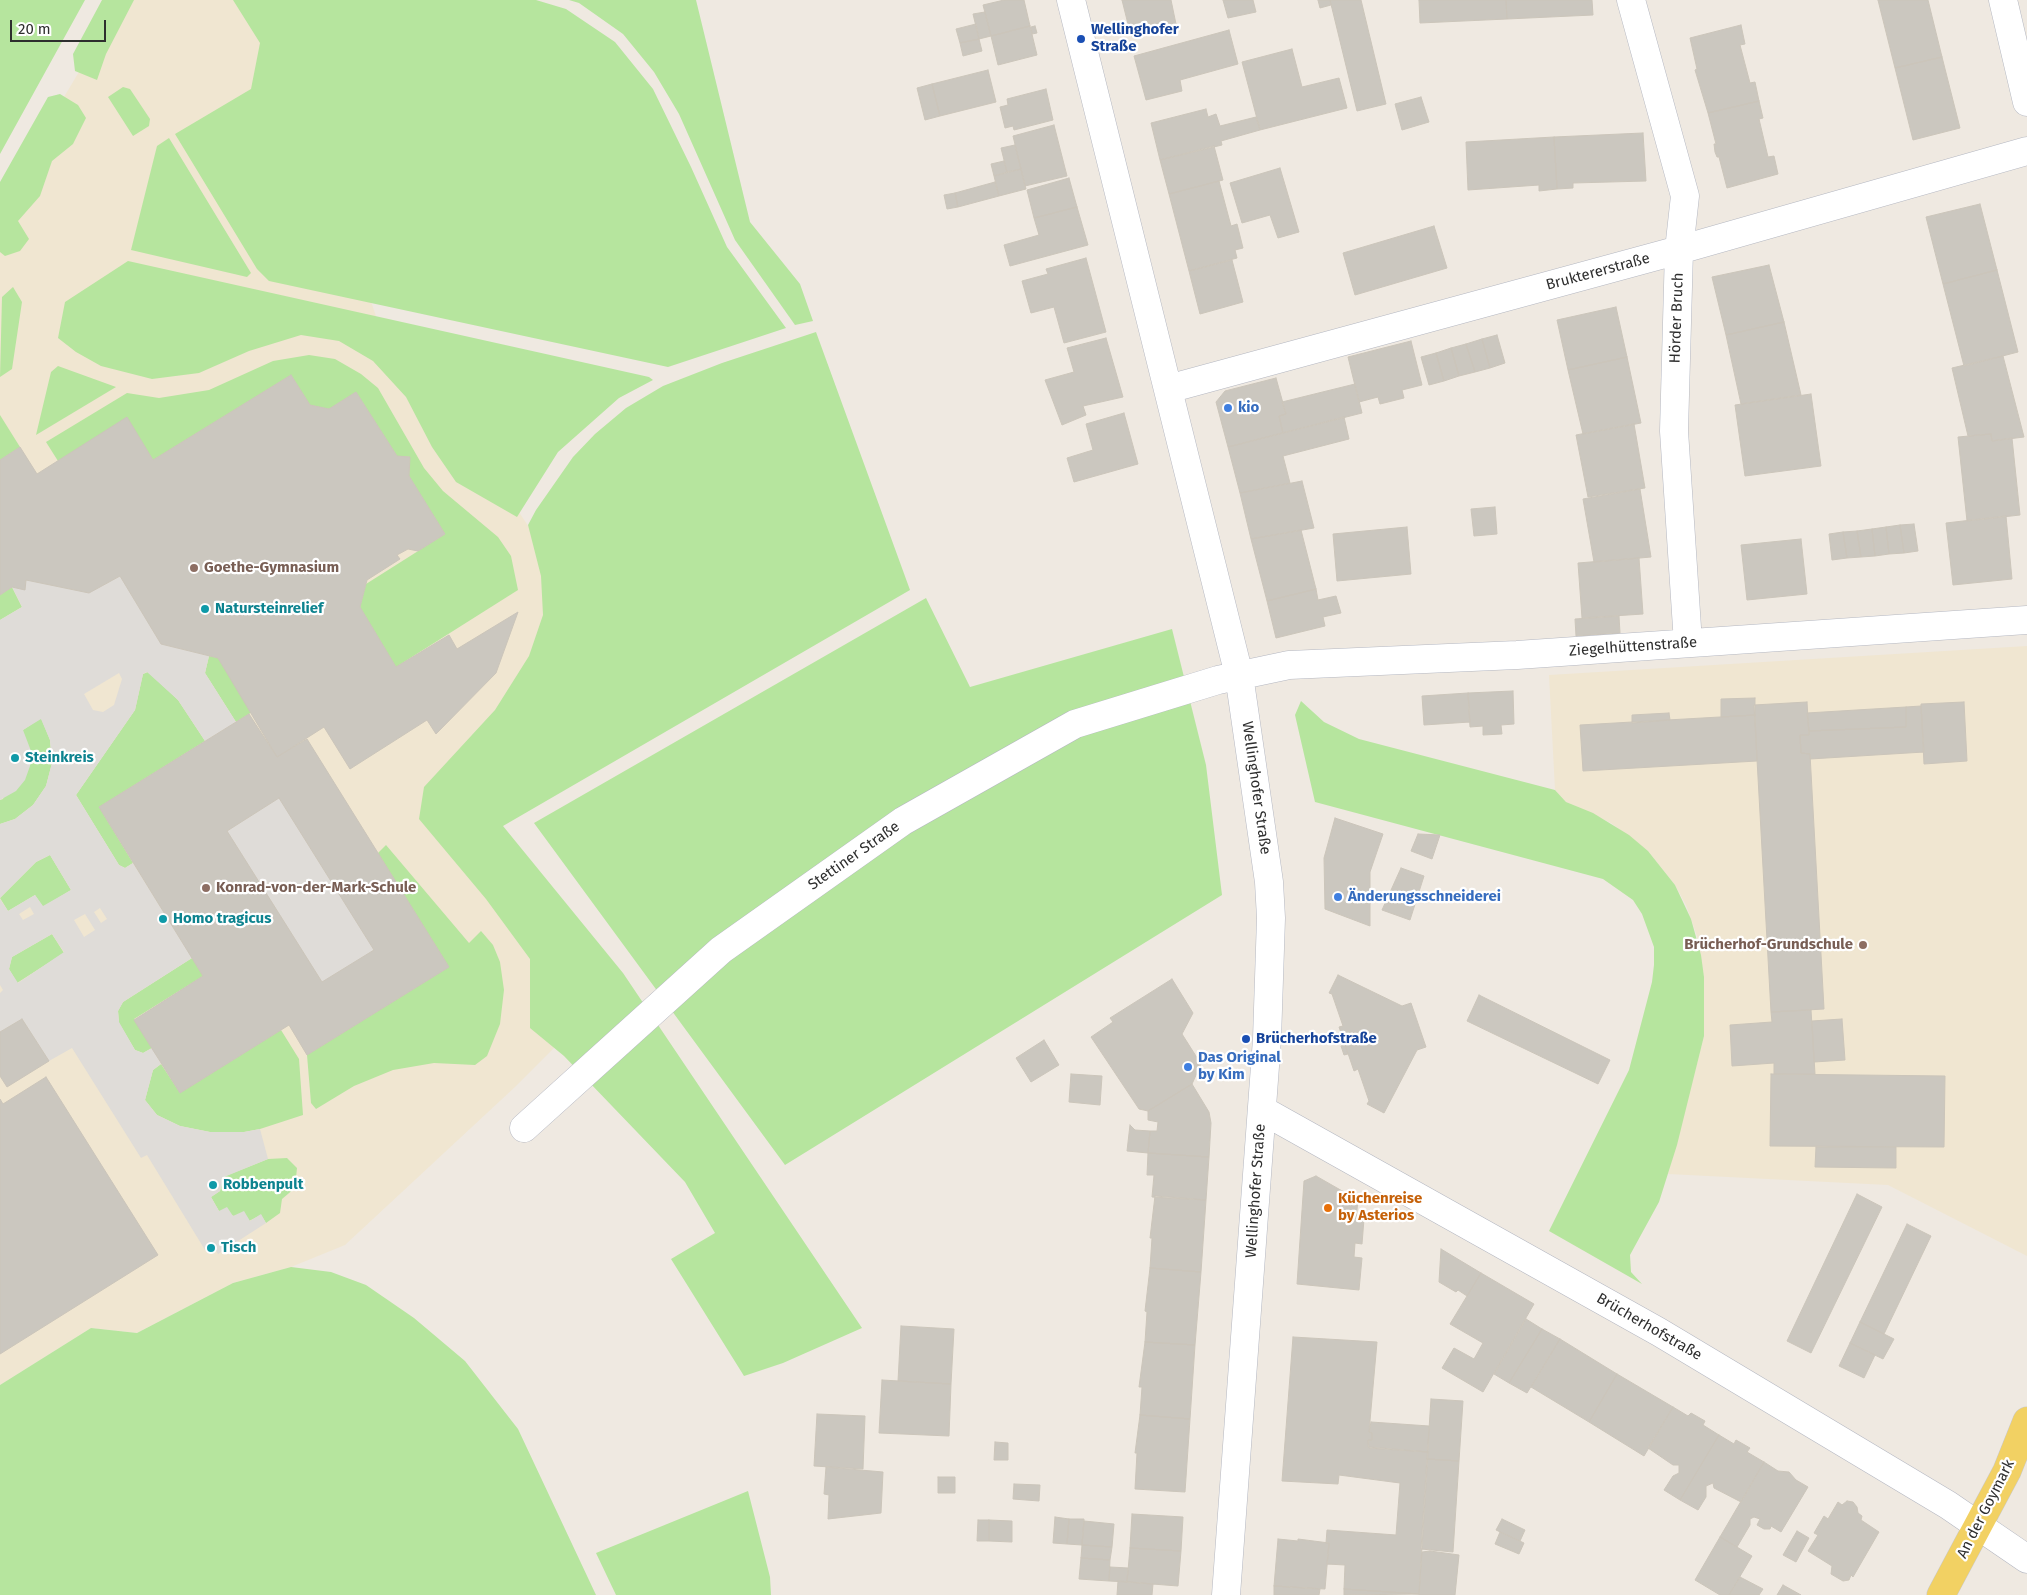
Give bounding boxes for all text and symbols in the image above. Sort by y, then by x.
scale bar [12,10,109,42]
text: 20 m [18,20,51,38]
place label: Wellinghofer Straße [1091,21,1179,56]
marker: Wellinghofer Straße [1075,33,1087,45]
street label: Bruktererstraße [1544,250,1652,294]
street label: Hörder Bruch [1666,272,1688,364]
place label: kio [1238,399,1259,417]
marker: kio [1222,402,1234,414]
place label: Goethe-Gymnasium [204,559,339,577]
marker: Goethe-Gymnasium [188,562,200,574]
place label: Natursteinrelief [215,600,323,618]
marker: Natursteinrelief [199,603,211,615]
street label: Ziegelhüttenstraße [1568,634,1698,660]
street label: Wellinghofer Straße [1238,720,1274,856]
place label: Steinkreis [25,749,94,767]
marker: Steinkreis [9,752,21,764]
street label: Stettiner Straße [805,818,903,894]
place label: Konrad-von-der-Mark-Schule [216,879,416,897]
marker: Konrad-von-der-Mark-Schule [200,882,212,894]
place label: Änderungsschneiderei [1348,888,1501,906]
marker: Änderungsschneiderei [1332,891,1344,903]
place label: Homo tragicus [173,910,271,928]
marker: Homo tragicus [157,913,169,925]
place label: Brücherhof-Grundschule [1684,936,1853,954]
marker: Brücherhof-Grundschule [1857,939,1869,951]
place label: Brücherhofstraße [1256,1030,1377,1048]
marker: Brücherhofstraße [1240,1033,1252,1045]
place label: Das Original by Kim [1198,1049,1281,1084]
marker: Das Original by Kim [1182,1061,1194,1073]
street label: Wellinghofer Straße [1242,1123,1270,1259]
place label: Robbenpult [223,1176,303,1194]
marker: Robbenpult [207,1179,219,1191]
place label: Küchenreise by Asterios [1338,1190,1422,1225]
marker: Küchenreise by Asterios [1322,1202,1334,1214]
place label: Tisch [221,1239,256,1257]
marker: Tisch [205,1242,217,1254]
street label: Brücherhofstraße [1593,1289,1705,1365]
street label: An der Goymark [1953,1457,2019,1561]

